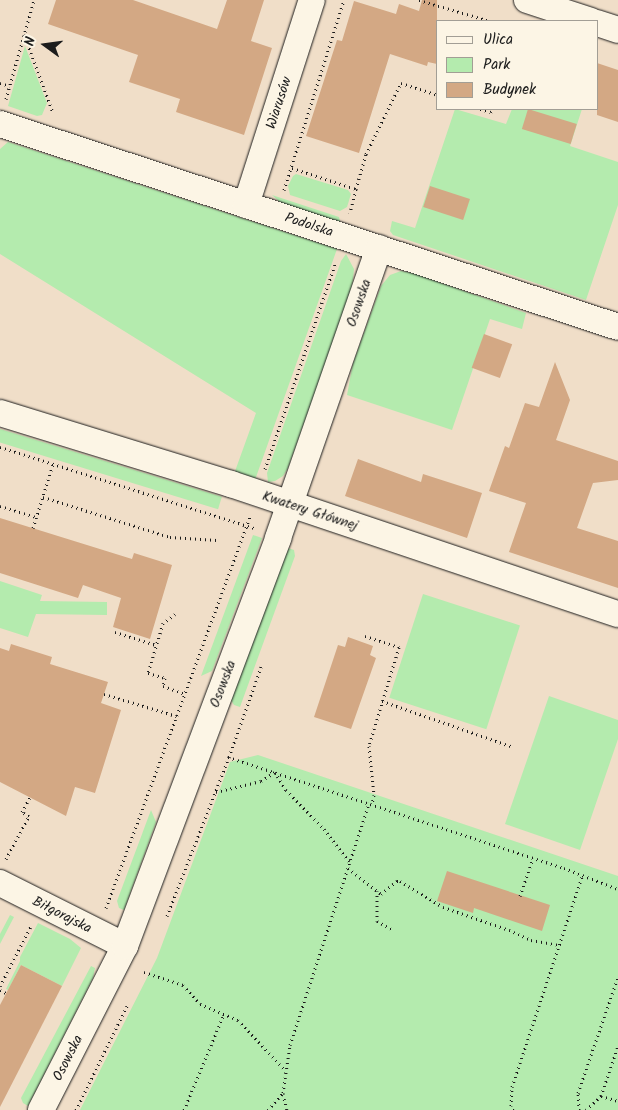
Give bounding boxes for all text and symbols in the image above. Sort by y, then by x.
north arrow [20,20,70,70]
legend [436,20,598,110]
text: Ulica [483,28,513,52]
text: N [19,34,42,48]
text: Park [483,53,510,77]
street label: Wiarusów [263,75,295,131]
text: Budynek [483,78,536,102]
street label: Podolska [283,209,335,241]
street label: Osowska [343,277,375,329]
street label: Kwatery Głównej [260,488,360,534]
street label: Osowska [206,658,240,710]
street label: Biłgorajska [30,893,94,937]
street label: Osowska [49,1032,87,1084]

